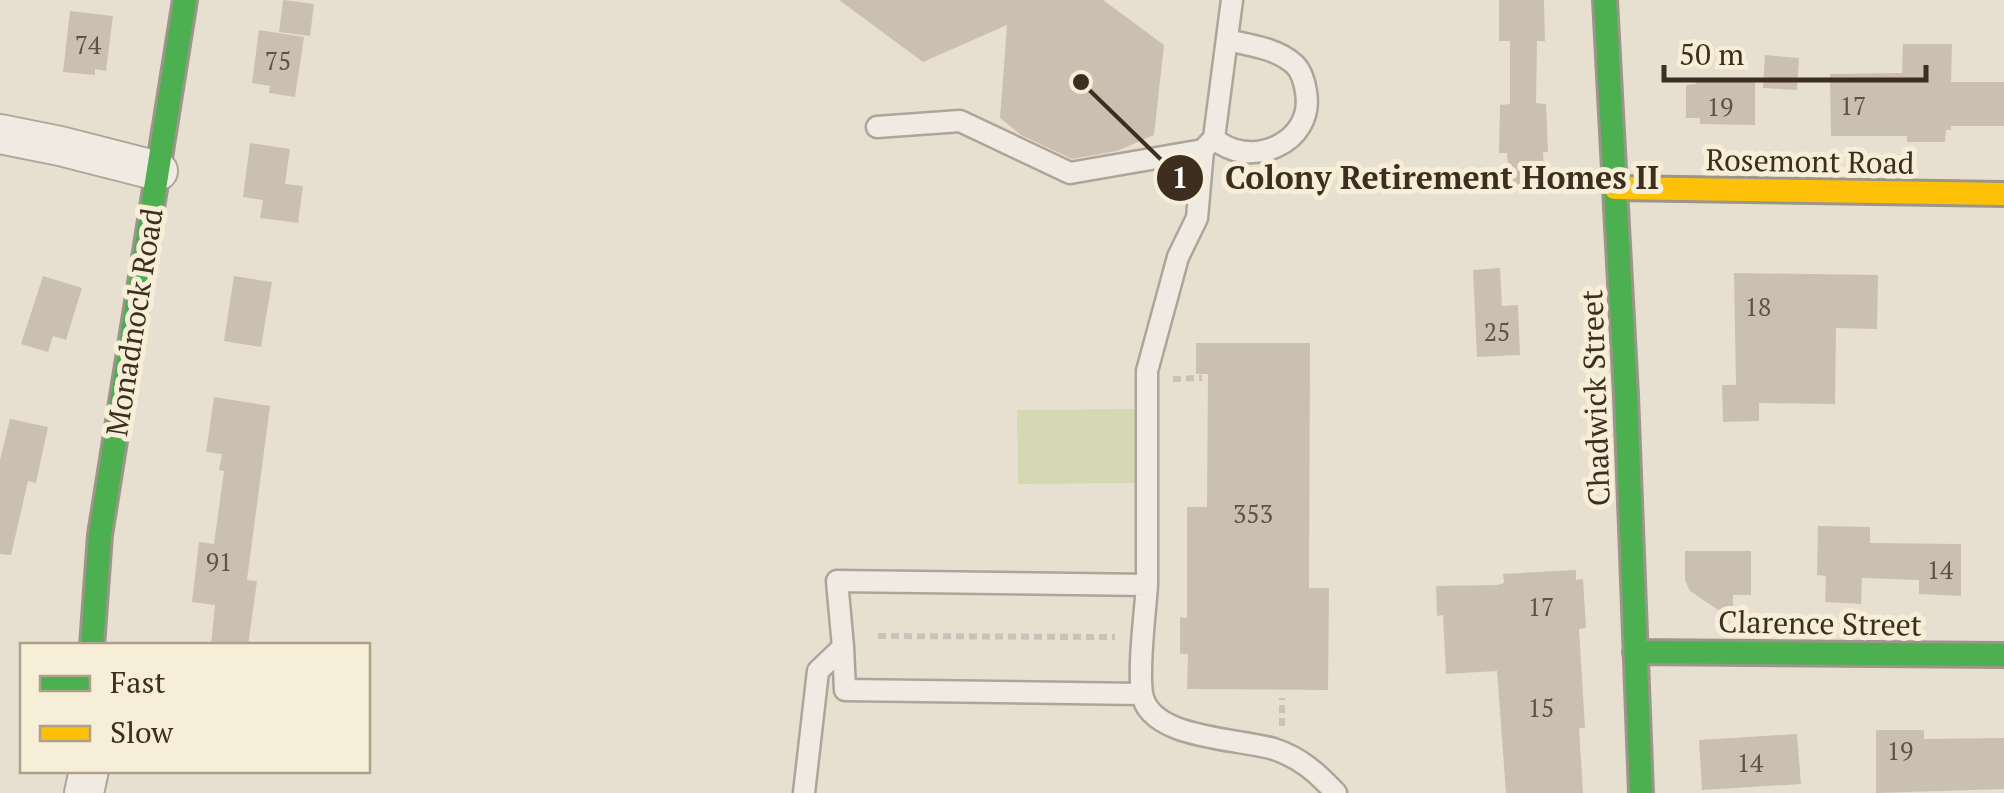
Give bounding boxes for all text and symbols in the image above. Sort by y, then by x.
scale bar [1664,20,1926,82]
house number: 74 [75,28,102,61]
text: 50 m [1679,34,1744,74]
house number: 75 [265,44,291,77]
house number: 17 [1840,89,1866,122]
house number: 19 [1707,90,1733,123]
street label: Rosemont Road [1705,139,1915,183]
callout: Colony Retirement Homes II [1155,147,1679,209]
text: Colony Retirement Homes II [1225,156,1659,198]
text: 1 [1172,157,1188,197]
street label: Monadnock Road [96,205,172,439]
street label: Chadwick Street [1571,289,1619,507]
house number: 18 [1745,290,1771,323]
house number: 25 [1484,315,1510,348]
house number: 353 [1233,497,1273,530]
house number: 91 [206,545,232,578]
house number: 14 [1927,553,1954,586]
house number: 17 [1528,590,1554,623]
street label: Clarence Street [1718,601,1922,645]
legend [20,643,370,773]
text: Fast [110,662,166,702]
house number: 15 [1528,691,1554,724]
text: Slow [110,712,174,752]
house number: 19 [1887,734,1913,767]
house number: 14 [1737,746,1764,779]

